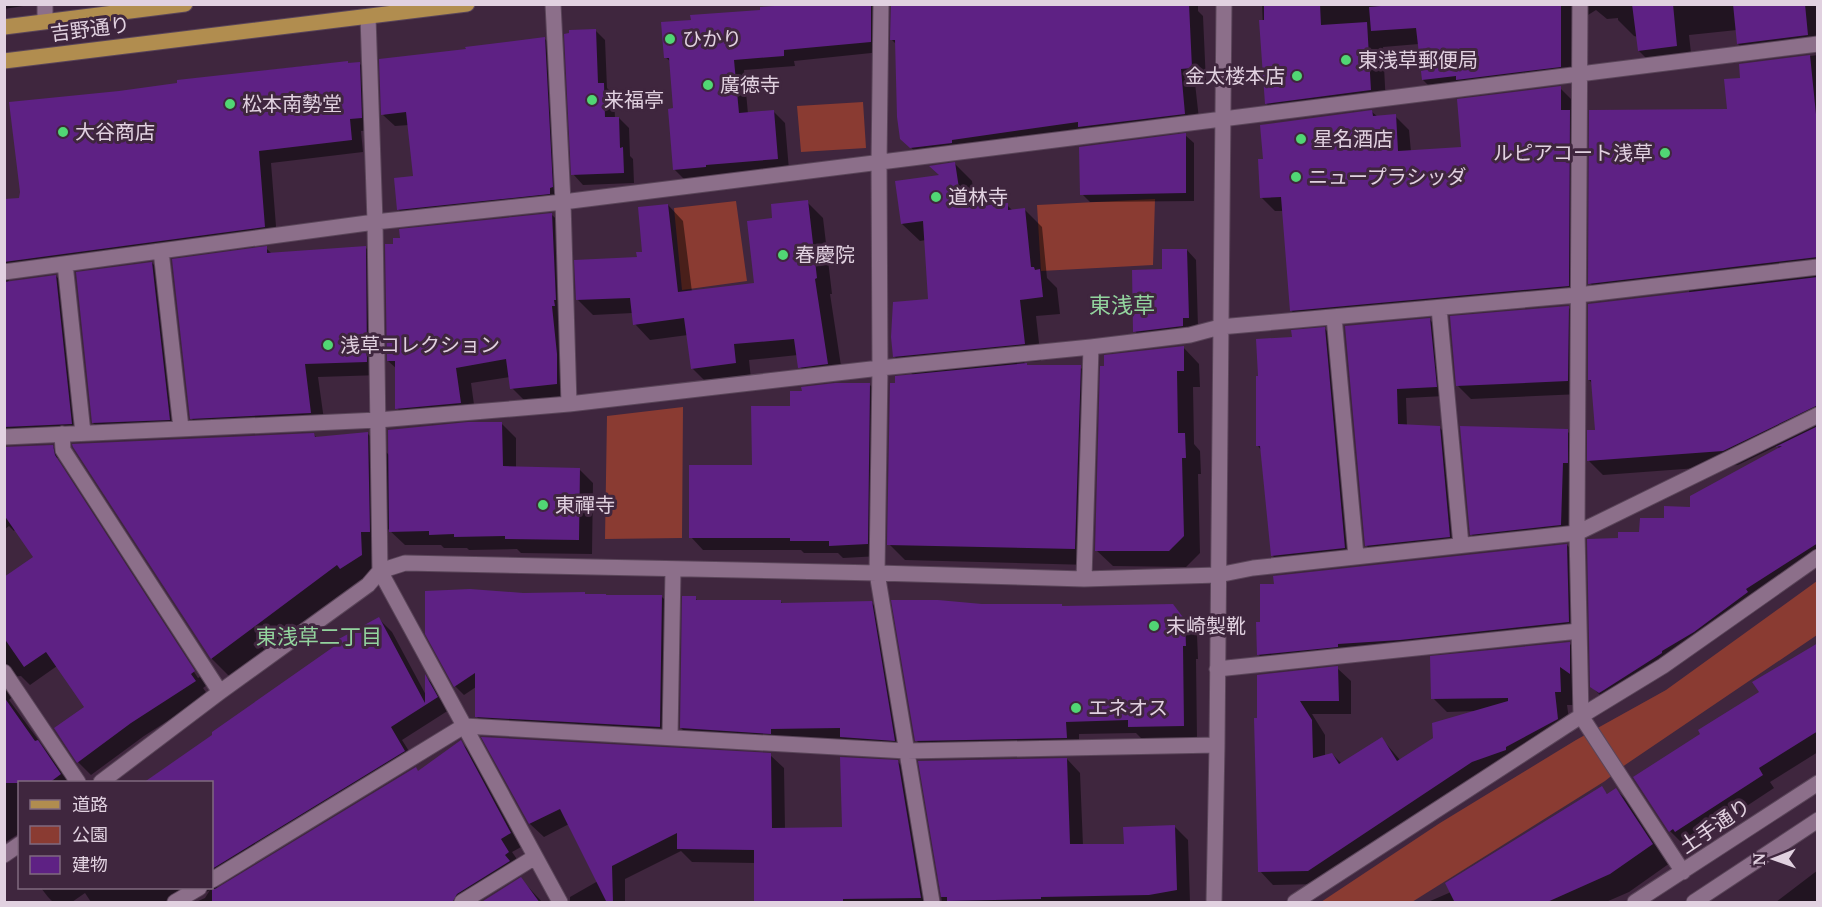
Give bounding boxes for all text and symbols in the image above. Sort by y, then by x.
street label: 吉野通り [49,10,131,47]
place label: ひかり [682,25,742,52]
marker: ひかり [663,32,677,46]
place label: 東浅草郵便局 [1358,46,1478,73]
marker: 東浅草郵便局 [1339,53,1353,67]
place label: 金太楼本店 [1185,62,1285,89]
marker: 金太楼本店 [1290,69,1304,83]
place label: 廣徳寺 [720,71,780,98]
marker: 廣徳寺 [701,78,715,92]
place label: 来福亭 [604,86,664,113]
place label: 松本南勢堂 [242,90,342,117]
marker: 来福亭 [585,93,599,107]
marker: 松本南勢堂 [223,97,237,111]
place label: 大谷商店 [75,118,155,145]
marker: 大谷商店 [56,125,70,139]
place label: 星名酒店 [1313,125,1393,152]
marker: 星名酒店 [1294,132,1308,146]
place label: ルピアコート浅草 [1493,139,1653,166]
marker: ルピアコート浅草 [1658,146,1672,160]
place label: ニュープラシッダ [1308,163,1466,190]
marker: ニュープラシッダ [1289,170,1303,184]
place label: 道林寺 [948,183,1008,210]
marker: 道林寺 [929,190,943,204]
place label: 春慶院 [795,241,855,268]
marker: 春慶院 [776,248,790,262]
district label: 東浅草 [1089,289,1155,319]
place label: 浅草コレクション [340,331,500,358]
marker: 浅草コレクション [321,338,335,352]
place label: 東禪寺 [555,491,615,518]
marker: 東禪寺 [536,498,550,512]
place label: 末崎製靴 [1166,612,1246,639]
marker: 末崎製靴 [1147,619,1161,633]
district label: 東浅草二丁目 [256,622,382,650]
place label: エネオス [1088,694,1168,721]
marker: エネオス [1069,701,1083,715]
legend [18,781,213,889]
text: 道路 [72,792,108,816]
street label: 土手通り [1674,792,1755,859]
text: 公園 [72,822,108,846]
north arrow [1744,829,1804,889]
text: 建物 [72,852,108,876]
text: N [1748,852,1770,866]

